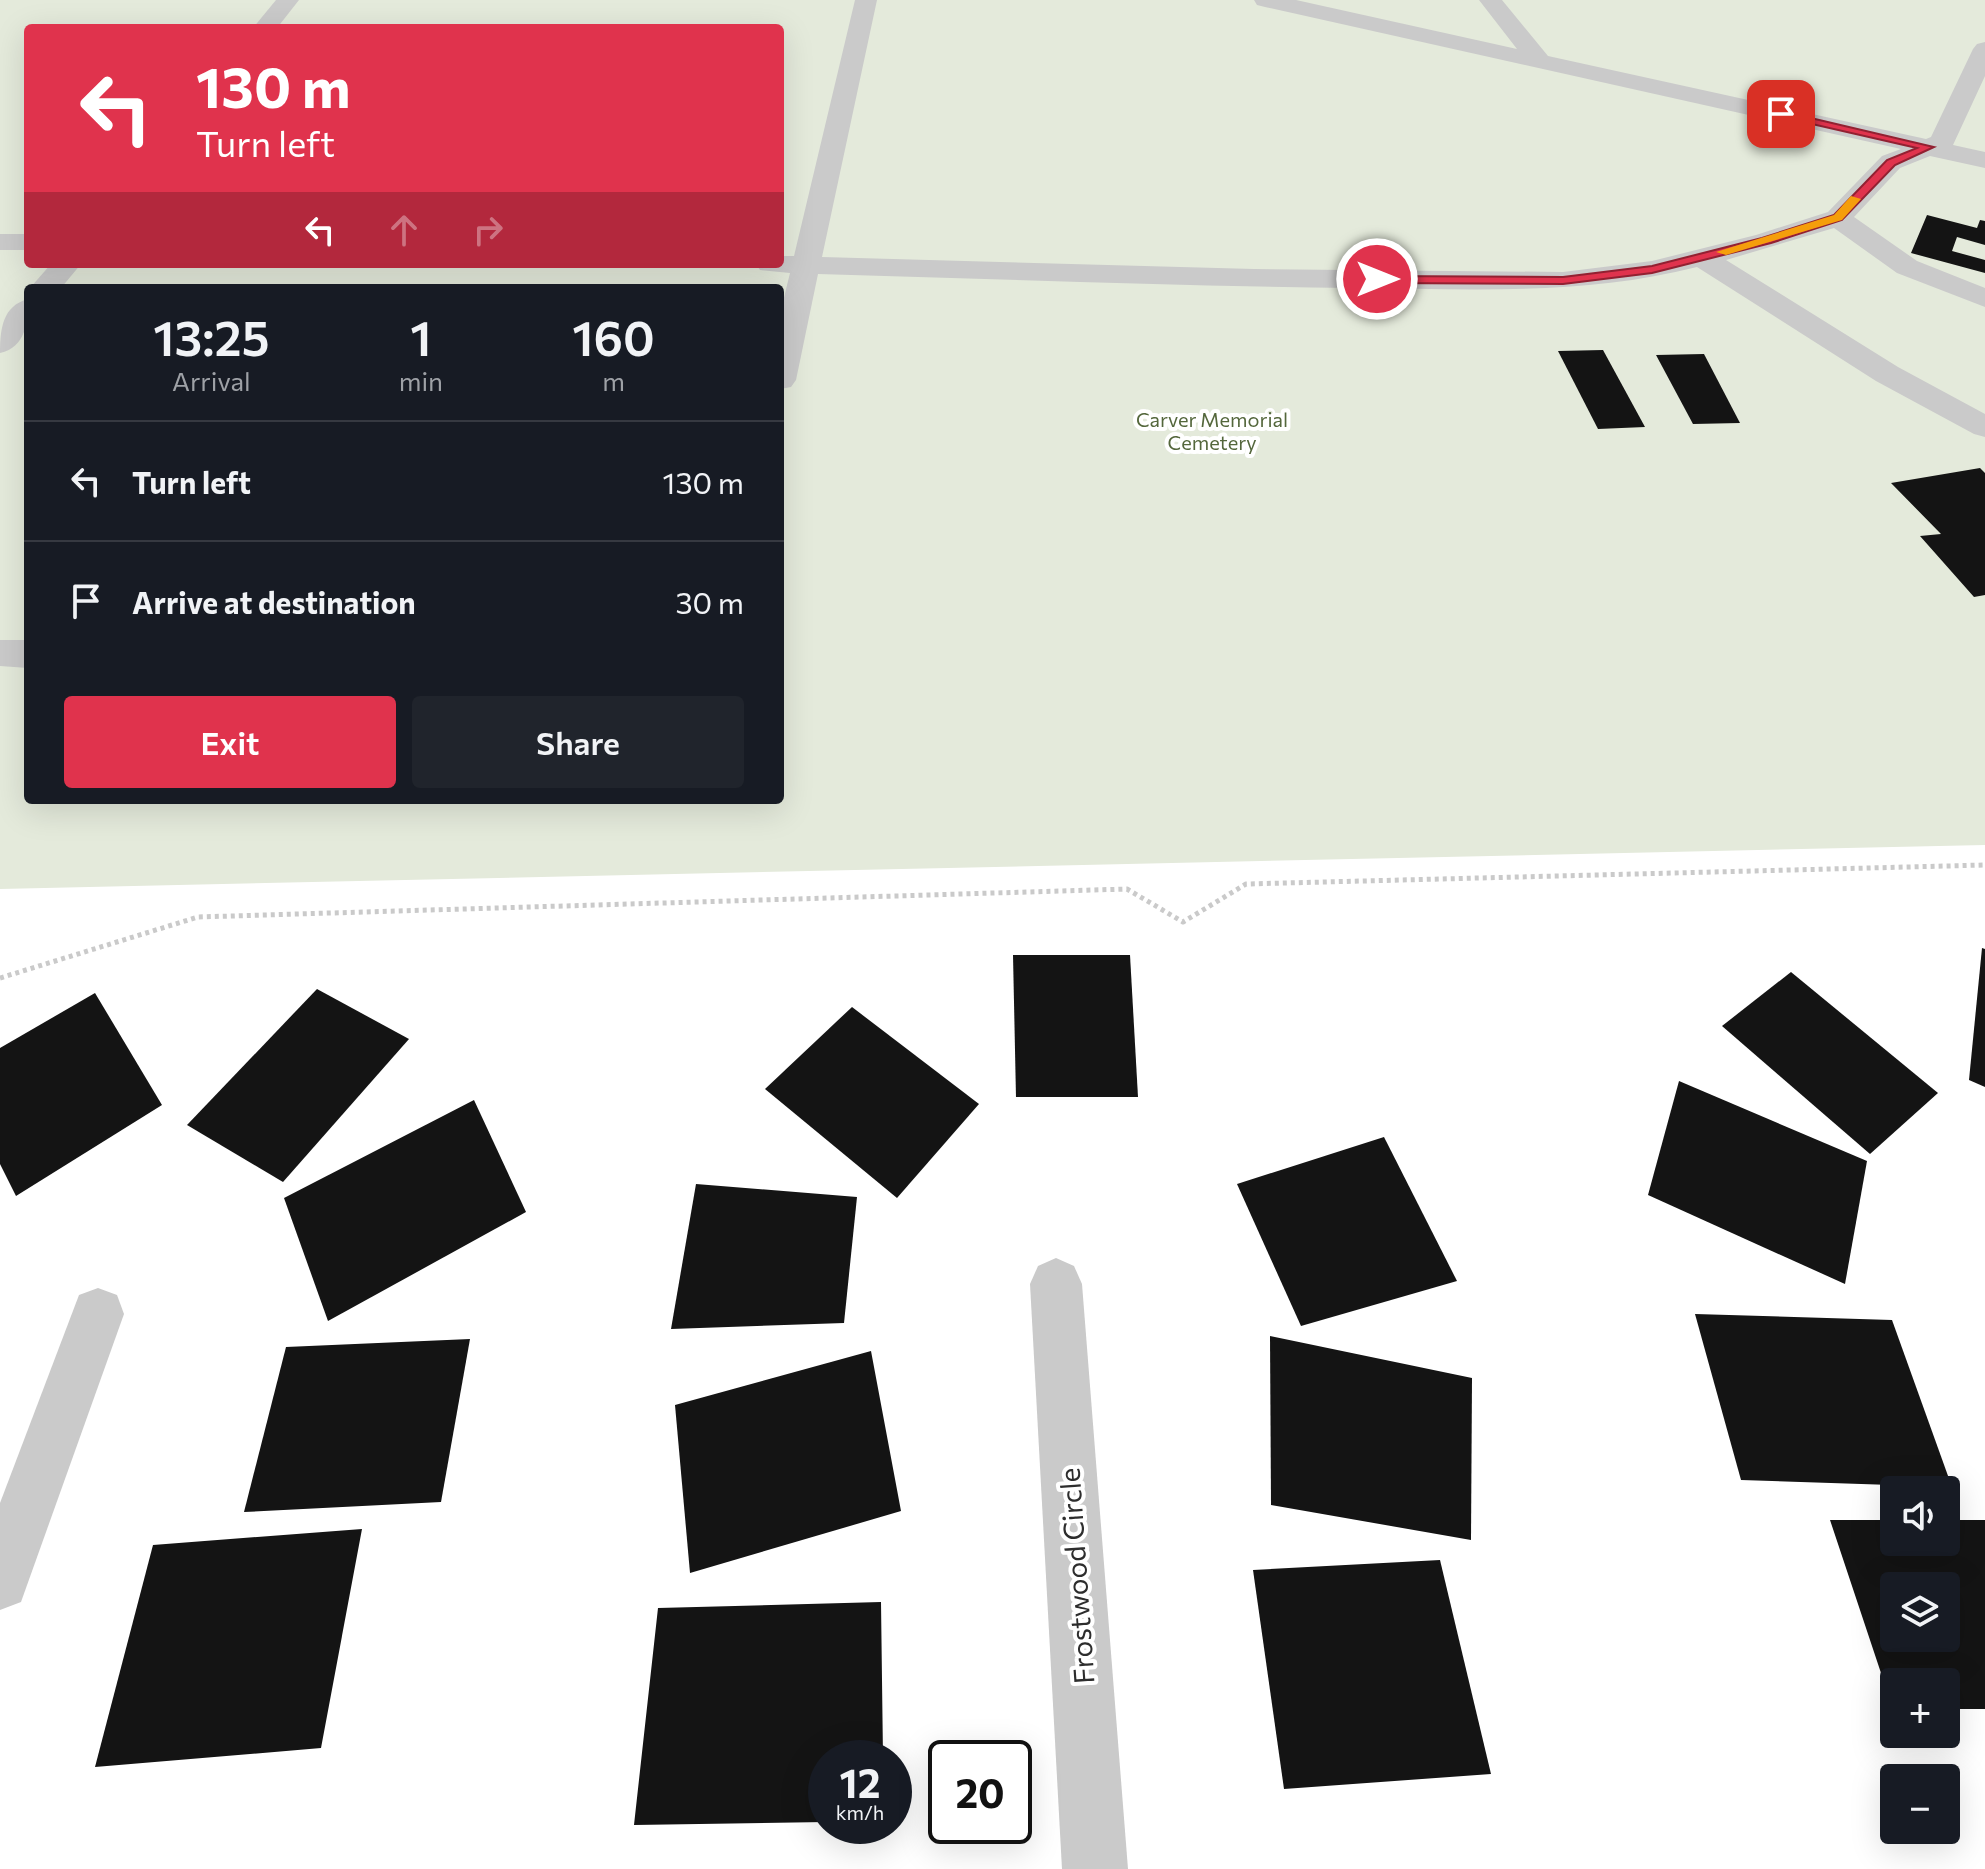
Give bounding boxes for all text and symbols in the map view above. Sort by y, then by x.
text: 130 m [196,51,351,120]
icon: left [64,56,168,160]
pin [1747,80,1815,148]
icon: arrive [1759,92,1803,136]
text: Turn left [196,120,335,164]
icon: left [298,208,342,252]
icon: ahead [382,208,426,252]
icon: right [466,208,510,252]
position arrow [1335,237,1419,321]
text: 13:25 [153,307,270,366]
text: 1 [410,307,432,366]
text: 160 [572,307,655,366]
text: Arrival [172,365,251,396]
text: min [399,365,443,396]
text: m [602,365,625,396]
park label: Carver Memorial Cemetery [1136,407,1288,454]
icon: left [64,459,108,503]
text: Turn left [132,463,251,500]
text: 130 m [663,463,744,500]
icon: arrive [64,579,108,623]
text: Arrive at destination [132,583,416,620]
text: 30 m [675,583,744,620]
button: Exit [64,696,396,788]
button: Share [412,696,744,788]
street label: Frostwood Circle [1051,1467,1101,1685]
map controls [1880,1476,1960,1844]
button: sound [1880,1476,1960,1556]
button: layers [1880,1572,1960,1652]
button: + [1880,1668,1960,1748]
speed limit sign: 20 [928,1740,1032,1844]
text: 12 [840,1757,880,1806]
button: − [1880,1764,1960,1844]
text: km/h [836,1800,884,1824]

